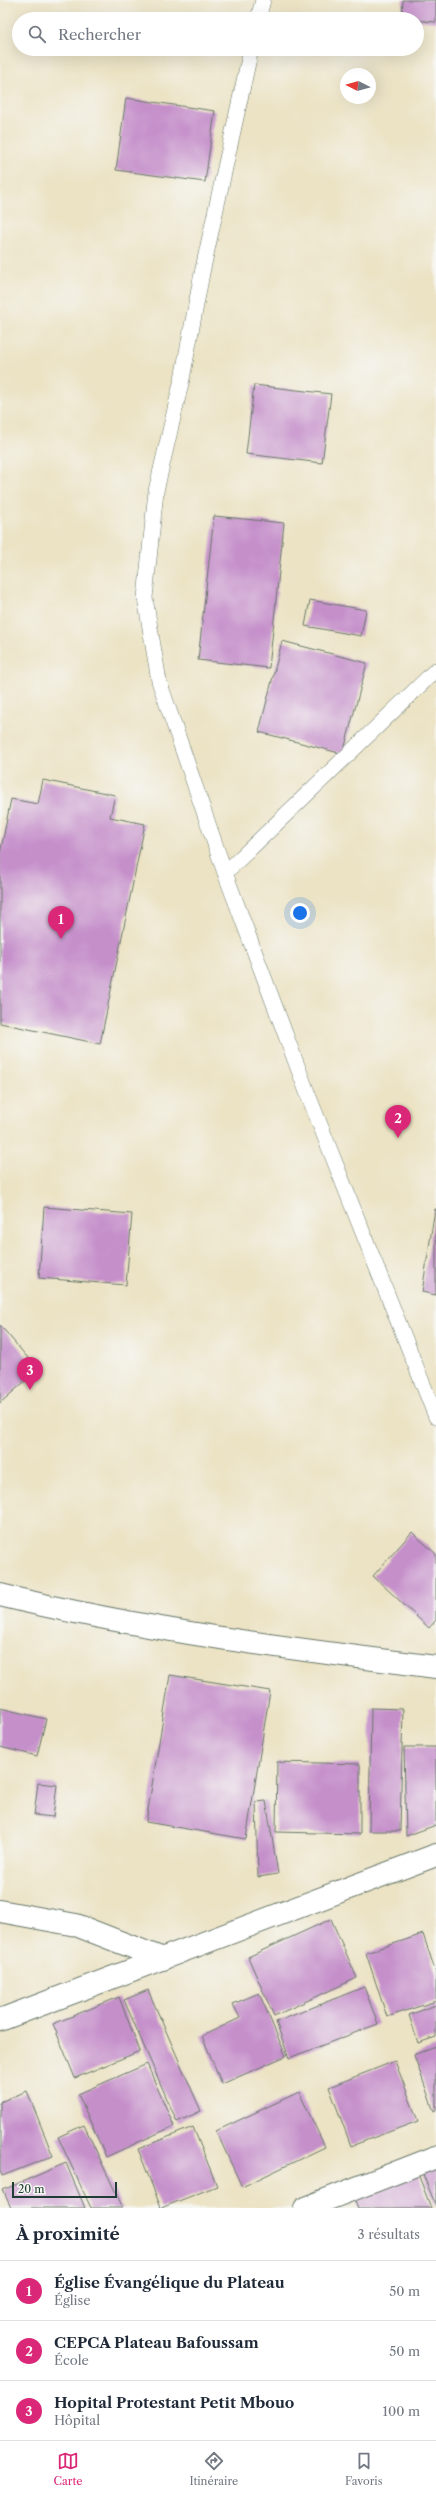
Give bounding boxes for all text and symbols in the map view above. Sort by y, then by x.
search box [12,12,424,56]
icon: search [26,23,48,45]
text: Rechercher [58,25,141,44]
north arrow [340,68,376,104]
your location [290,903,310,923]
pin: 1 [48,906,74,939]
pin: 2 [385,1105,411,1138]
pin: 3 [17,1357,43,1390]
scale bar [12,2180,117,2199]
text: 20 m [18,2182,44,2196]
text: À proximité [16,2224,120,2244]
text: 3 résultats [358,2226,420,2242]
text: Église Évangélique du Plateau [54,2273,285,2292]
text: 1 [26,2283,32,2299]
text: 50 m [389,2283,420,2299]
text: Église [54,2292,91,2308]
text: CEPCA Plateau Bafoussam [54,2333,259,2352]
text: 2 [25,2343,33,2359]
text: 50 m [389,2343,420,2359]
text: École [54,2352,89,2368]
text: Hopital Protestant Petit Mbouo [54,2393,294,2412]
text: 3 [25,2403,33,2419]
text: 100 m [382,2403,420,2419]
text: Hôpital [54,2412,100,2428]
tab: Carte [53,2450,82,2488]
tab: Itinéraire [189,2450,238,2488]
tab: Favoris [345,2450,382,2488]

